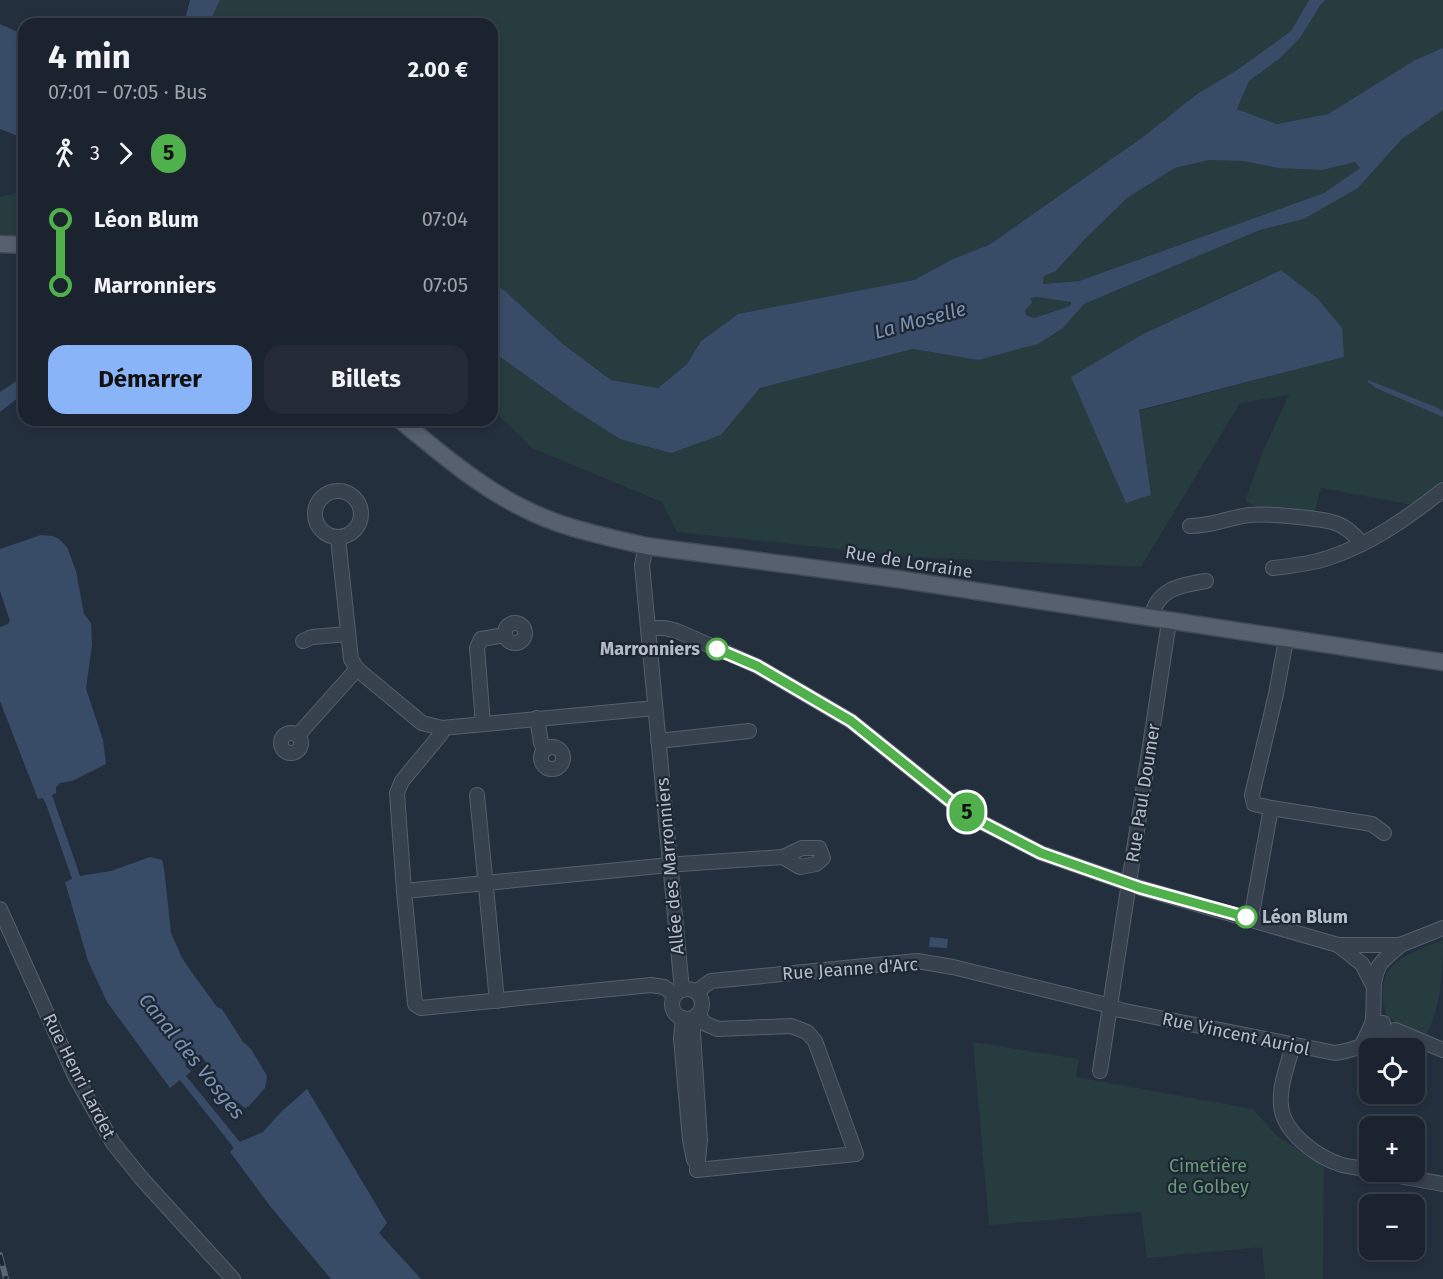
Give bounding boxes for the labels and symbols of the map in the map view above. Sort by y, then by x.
water label: La Moselle [871,296,969,344]
street label: Rue de Lorraine [844,541,974,583]
place label: Marronniers [600,638,700,660]
marker: Marronniers [706,638,728,660]
street label: Rue Paul Doumer [1121,722,1165,864]
street label: Allée des Marronniers [651,777,689,955]
line badge: 5 [948,792,986,832]
marker: Léon Blum [1235,906,1257,928]
place label: Léon Blum [1262,906,1348,928]
street label: Rue Jeanne d'Arc [781,953,919,985]
water label: Canal des Vosges [134,988,250,1124]
street label: Rue Vincent Auriol [1160,1008,1312,1060]
street label: Rue Henri Lardet [38,1010,120,1143]
park label: Cimetière de Golbey [1167,1155,1249,1198]

